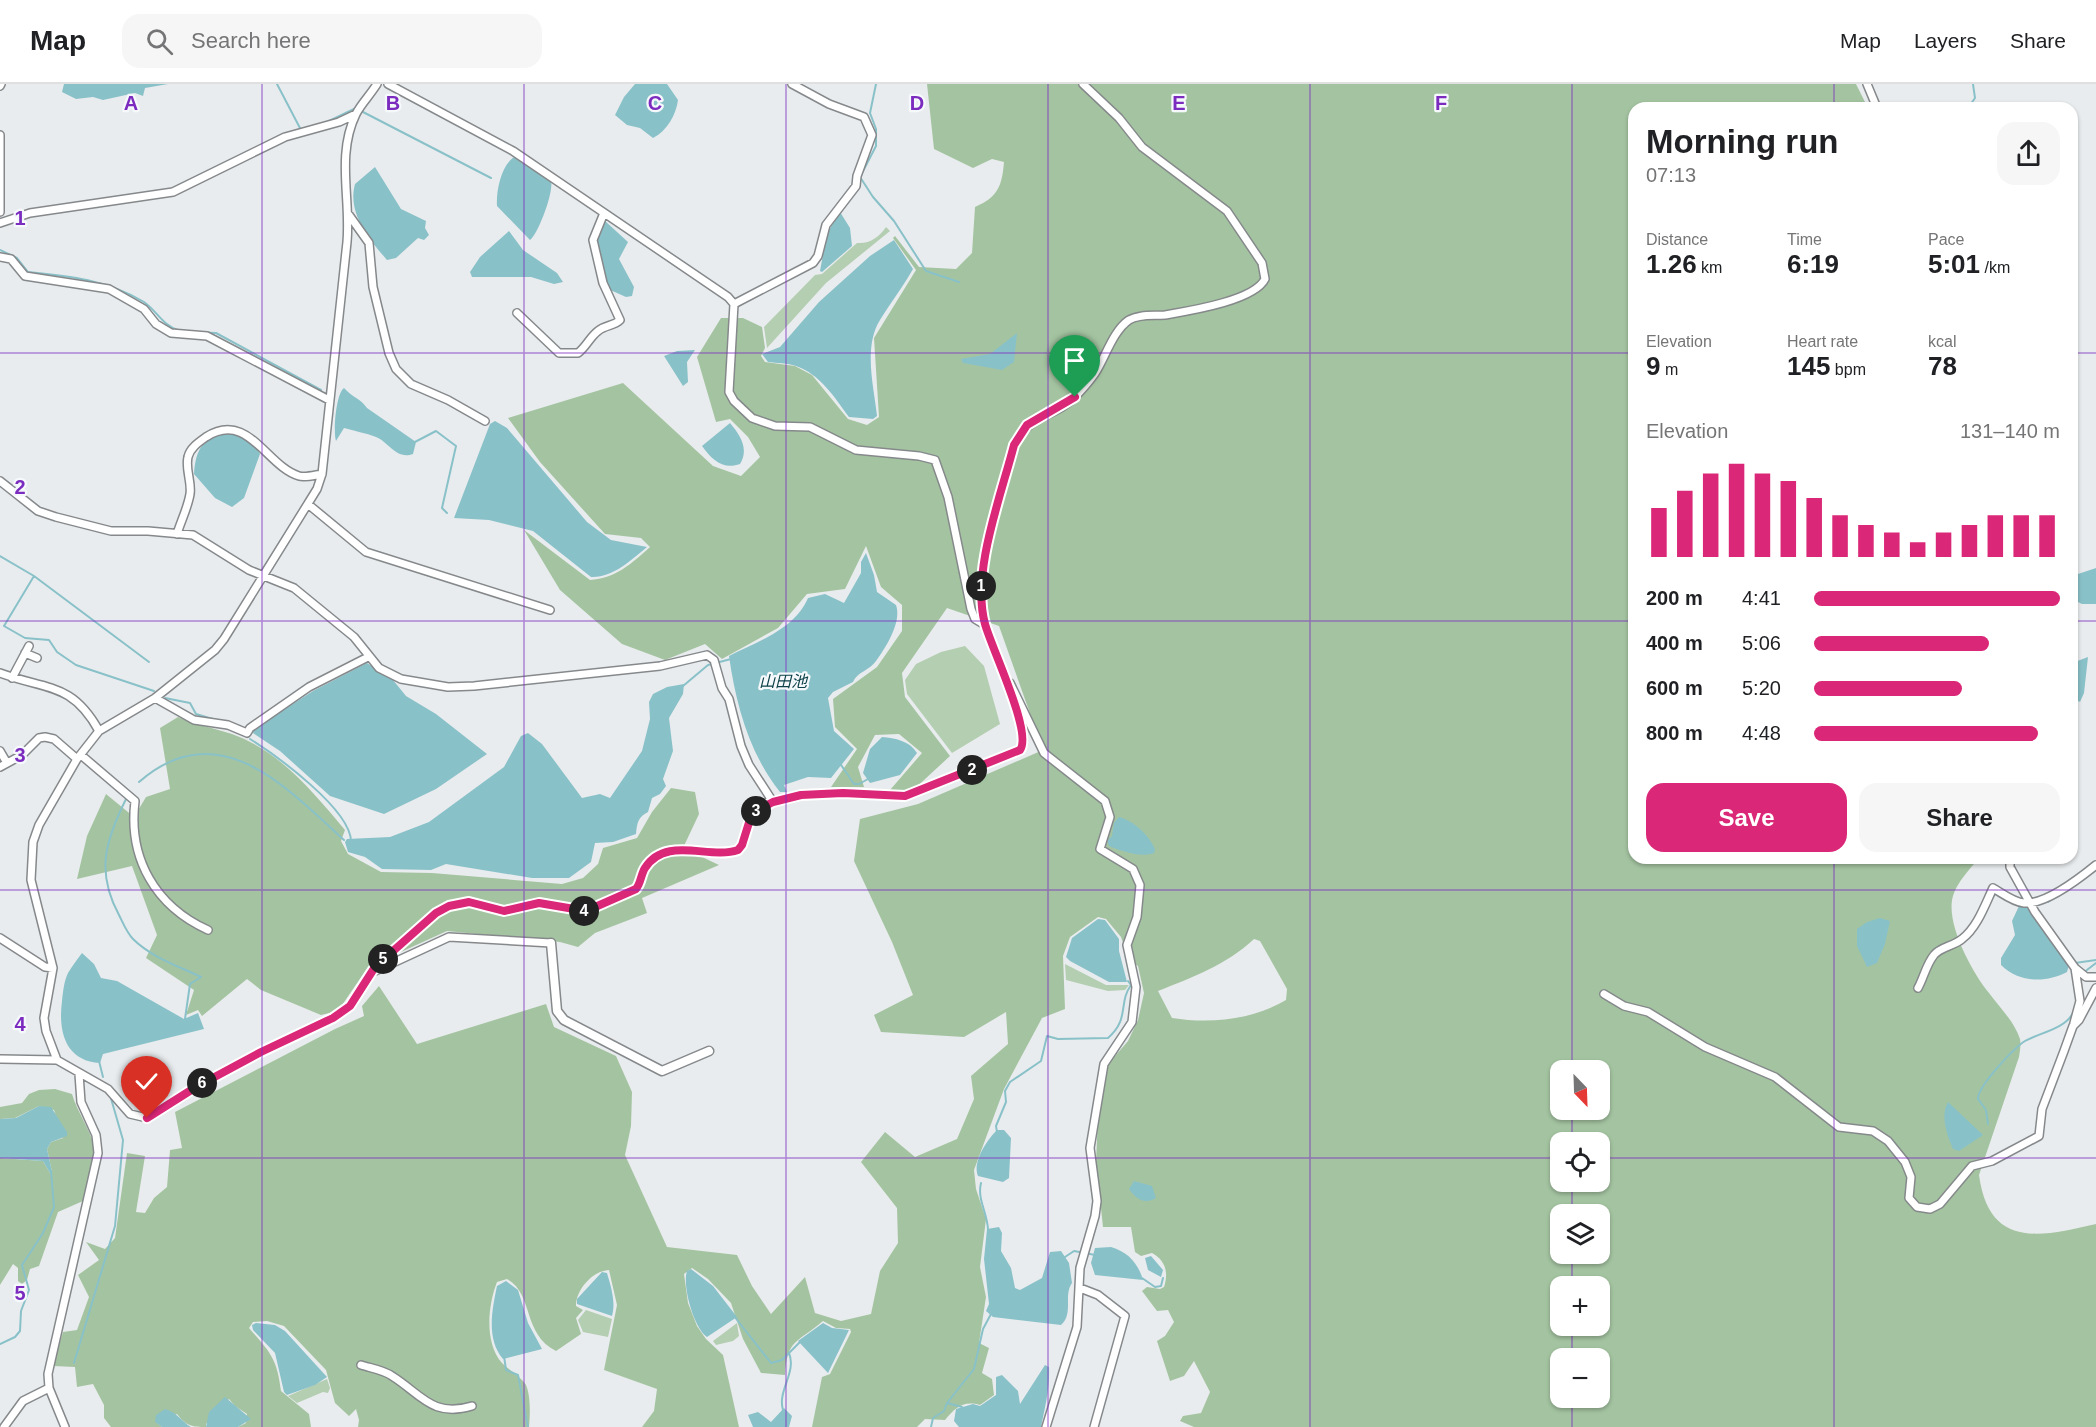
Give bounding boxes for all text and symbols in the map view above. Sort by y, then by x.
search box [122,14,542,68]
text: Map [30,25,86,56]
icon: search [143,25,176,58]
text: Search here [191,28,311,53]
text: Map [1840,29,1881,52]
text: Layers [1914,29,1977,52]
text: Share [2010,29,2066,52]
text: A [124,92,138,114]
text: B [386,92,400,114]
text: C [648,92,662,114]
text: D [910,92,924,114]
text: E [1172,92,1186,114]
text: F [1435,92,1447,114]
button: share [1997,122,2060,185]
text: Morning run [1646,123,1838,160]
text: 07:13 [1646,164,1696,186]
text: 1 [14,207,26,229]
text: Distance [1646,231,1708,248]
text: Time [1787,231,1822,248]
text: Pace [1928,231,1964,248]
text: 1.26 [1646,249,1697,279]
text: 6:19 [1787,249,1839,279]
text: 5:01 [1928,249,1980,279]
text: km [1697,259,1722,276]
text: /km [1980,259,2010,276]
text: Elevation [1646,333,1712,350]
text: Heart rate [1787,333,1858,350]
text: kcal [1928,333,1956,350]
pin [1049,335,1100,397]
icon: arrive [1058,344,1091,377]
text: 9 [1646,351,1660,381]
text: 145 [1787,351,1830,381]
text: 78 [1928,351,1957,381]
text: m [1660,361,1678,378]
text: bpm [1830,361,1866,378]
text: Elevation [1646,420,1728,442]
text: 131–140 m [1960,420,2060,442]
text: 2 [14,476,26,498]
pin: 1 [966,571,996,601]
text: 1 [977,577,985,594]
text: 200 m [1646,587,1703,609]
text: 4:41 [1742,587,1781,609]
text: 400 m [1646,632,1703,654]
text: 5:06 [1742,632,1781,654]
water label: 山田池 [759,673,809,690]
text: 600 m [1646,677,1703,699]
text: 5:20 [1742,677,1781,699]
text: 800 m [1646,722,1703,744]
text: 4:48 [1742,722,1781,744]
text: 3 [14,744,26,766]
pin: 2 [957,755,987,785]
text: 2 [968,761,976,778]
button: Save [1646,783,1847,852]
button: Share [1859,783,2060,852]
pin: 3 [741,796,771,826]
text: 3 [752,802,760,819]
pin: 4 [569,896,599,926]
text: 4 [580,902,588,919]
pin: 5 [368,944,398,974]
text: 5 [379,950,387,967]
text: 4 [14,1013,26,1035]
pin [121,1056,172,1118]
north arrow [1550,1060,1610,1120]
map controls [1550,1060,1610,1408]
icon: check [130,1065,163,1098]
pin: 6 [187,1068,217,1098]
text: 6 [198,1074,206,1091]
button: locate [1550,1132,1610,1192]
button: layers [1550,1204,1610,1264]
button: + [1550,1276,1610,1336]
text: 5 [14,1282,26,1304]
button: − [1550,1348,1610,1408]

